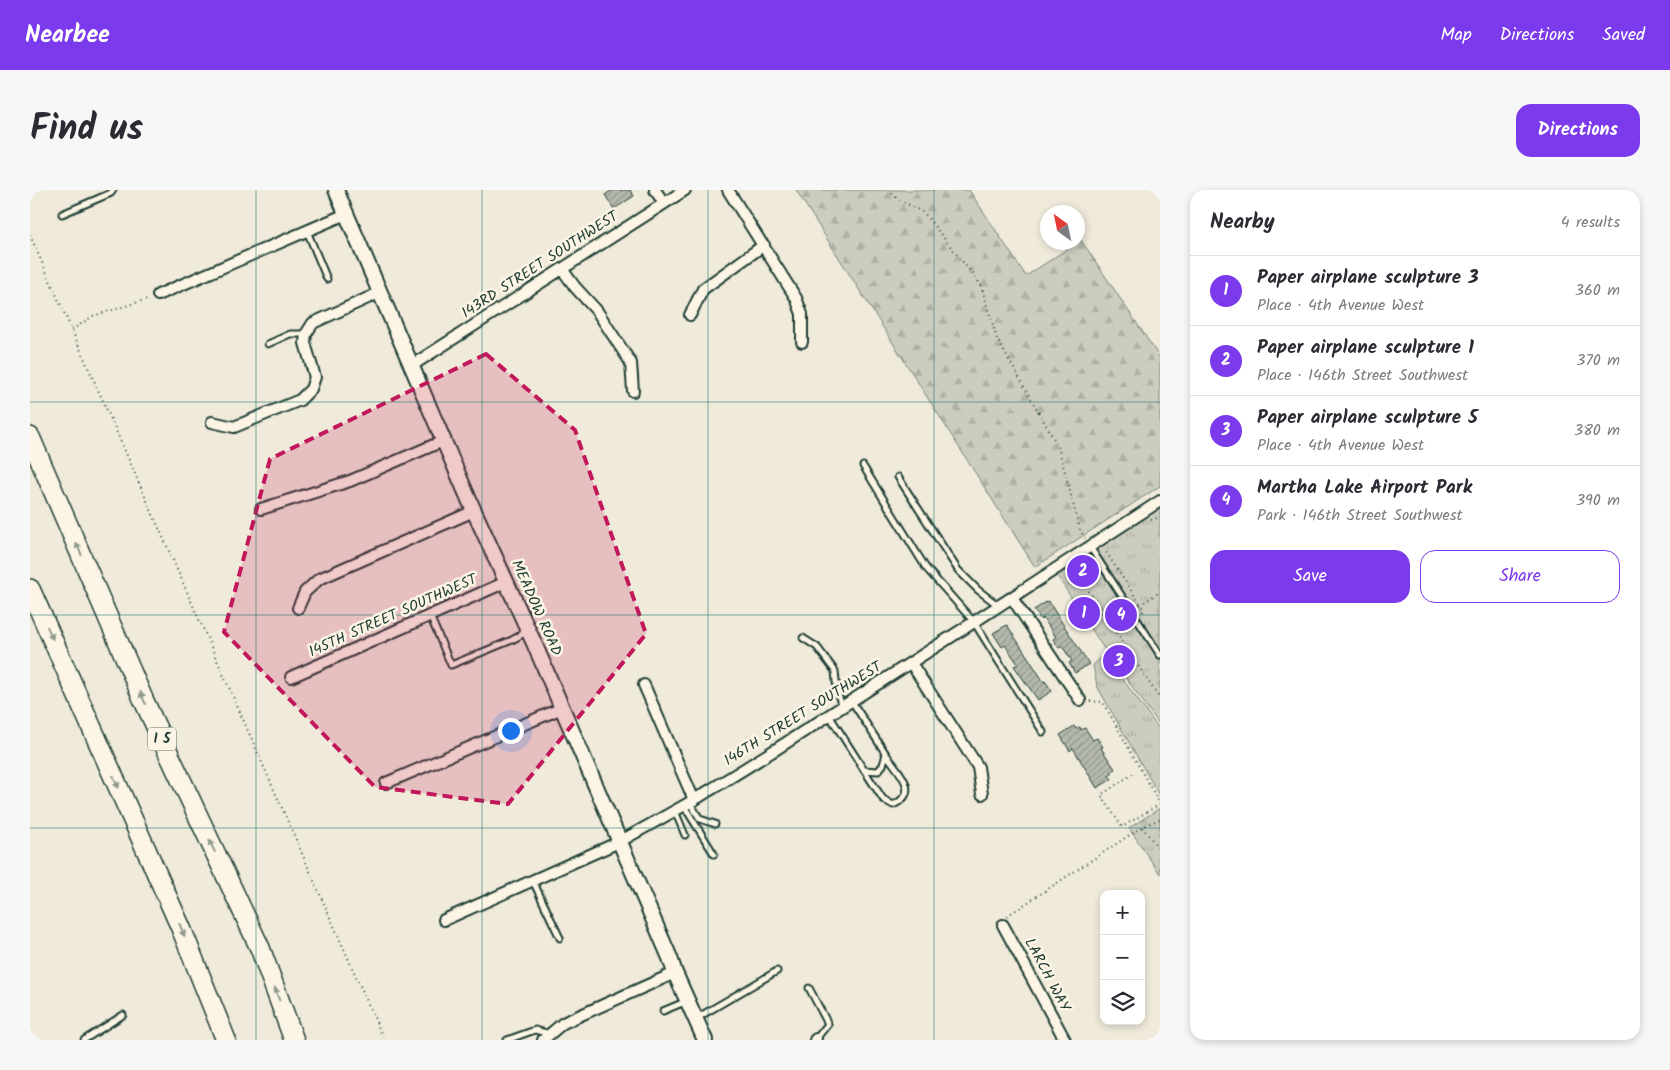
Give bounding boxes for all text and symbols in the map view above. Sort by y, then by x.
text: Nearbee [25,16,110,55]
text: Map [1440,21,1472,50]
text: Directions [1500,21,1574,50]
text: Saved [1602,21,1645,50]
text: Find us [30,102,143,158]
button: Directions [1516,104,1640,157]
street label: 143RD STREET SOUTHWEST [457,204,625,325]
north arrow [1040,205,1085,250]
text: Nearby [1210,206,1275,239]
text: 4 results [1561,210,1620,235]
text: Paper airplane sculpture 3 [1257,263,1479,293]
text: 1 [1224,278,1228,303]
text: 360 m [1575,278,1620,303]
text: Place · 4th Avenue West [1257,293,1424,318]
text: Paper airplane sculpture 1 [1257,333,1474,363]
text: 2 [1221,348,1231,373]
text: 370 m [1576,348,1620,373]
text: Place · 146th Street Southwest [1257,363,1468,388]
text: Paper airplane sculpture 5 [1257,403,1478,433]
text: 3 [1222,418,1230,443]
text: 380 m [1574,418,1620,443]
text: Place · 4th Avenue West [1257,433,1424,458]
text: Martha Lake Airport Park [1257,473,1472,503]
text: 4 [1222,488,1230,513]
text: 390 m [1576,488,1620,513]
text: Park · 146th Street Southwest [1257,503,1463,528]
one-way arrow [74,542,82,556]
button: Save [1210,550,1410,603]
button: Share [1420,550,1620,603]
pin: 2 [1067,552,1099,590]
street label: MEADOW ROAD [504,556,568,660]
street label: 145TH STREET SOUTHWEST [305,567,483,664]
pin: 1 [1068,594,1100,632]
pin: 4 [1105,596,1137,634]
one-way arrow [46,626,54,640]
pin: 3 [1103,642,1135,680]
street label: 146TH STREET SOUTHWEST [719,654,888,773]
one-way arrow [139,691,147,705]
your location [498,718,524,744]
road number: I 5 [148,728,176,750]
one-way arrow [112,775,120,789]
one-way arrow [208,838,216,853]
map controls [1100,890,1145,1025]
button: + [1100,890,1145,935]
one-way arrow [178,923,186,937]
street label: LARCH WAY [1017,934,1077,1017]
button: − [1100,935,1145,980]
button: layers [1100,980,1145,1025]
one-way arrow [273,987,280,1002]

